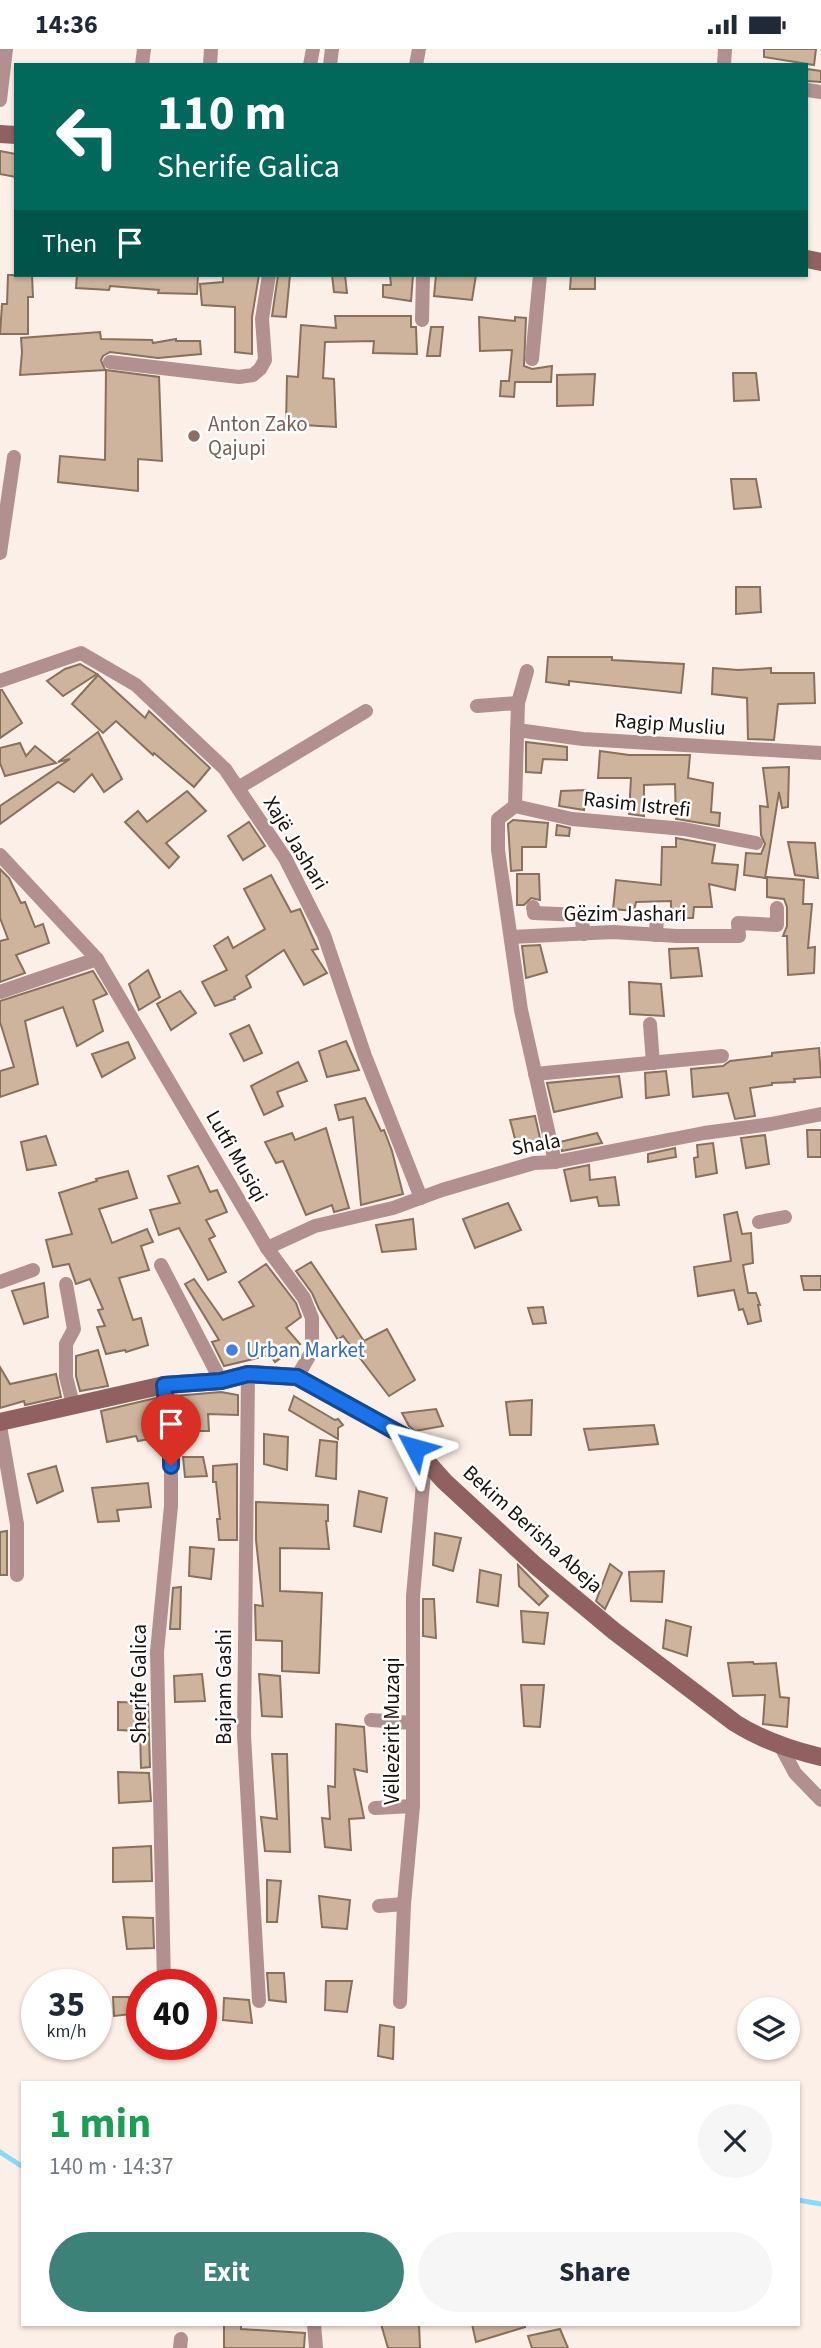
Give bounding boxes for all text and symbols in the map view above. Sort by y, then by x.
text: 14:36 [35,6,98,43]
text: 110 m [157,79,286,149]
icon: left [42,91,133,182]
text: Sherife Galica [157,144,340,190]
icon: arrive [111,224,149,262]
text: Then [42,225,97,262]
place label: Anton Zako Qajupi [208,409,308,463]
marker: Anton Zako Qajupi [186,428,202,444]
street label: Ragip Musliu [613,705,727,743]
street label: Rasim Istrefi [582,783,692,825]
street label: Xajë Jashari [256,790,336,896]
street label: Gëzim Jashari [564,899,686,929]
street label: Lutfi Musiqi [199,1105,275,1207]
street label: Shala [509,1125,563,1163]
place label: Urban Market [246,1335,365,1365]
marker: Urban Market [224,1342,240,1358]
pin [141,1394,201,1466]
icon: arrive [152,1405,190,1443]
position arrow [378,1411,452,1485]
street label: Bekim Berisha Abeja [456,1458,610,1600]
street label: Sherife Galica [124,1624,154,1744]
street label: Bajram Gashi [209,1629,239,1745]
street label: Vëllezërit Muzaqi [377,1657,407,1805]
speed limit sign: 40 [126,1969,217,2060]
text: 35 [48,1980,85,2030]
map controls [737,1997,800,2060]
button: layers [737,1997,800,2060]
text: km/h [47,2019,86,2044]
text: 1 min [49,2094,151,2154]
button: close [698,2104,772,2178]
text: 140 m · 14:37 [49,2150,173,2183]
button: Exit [49,2232,404,2312]
button: Share [418,2232,772,2312]

